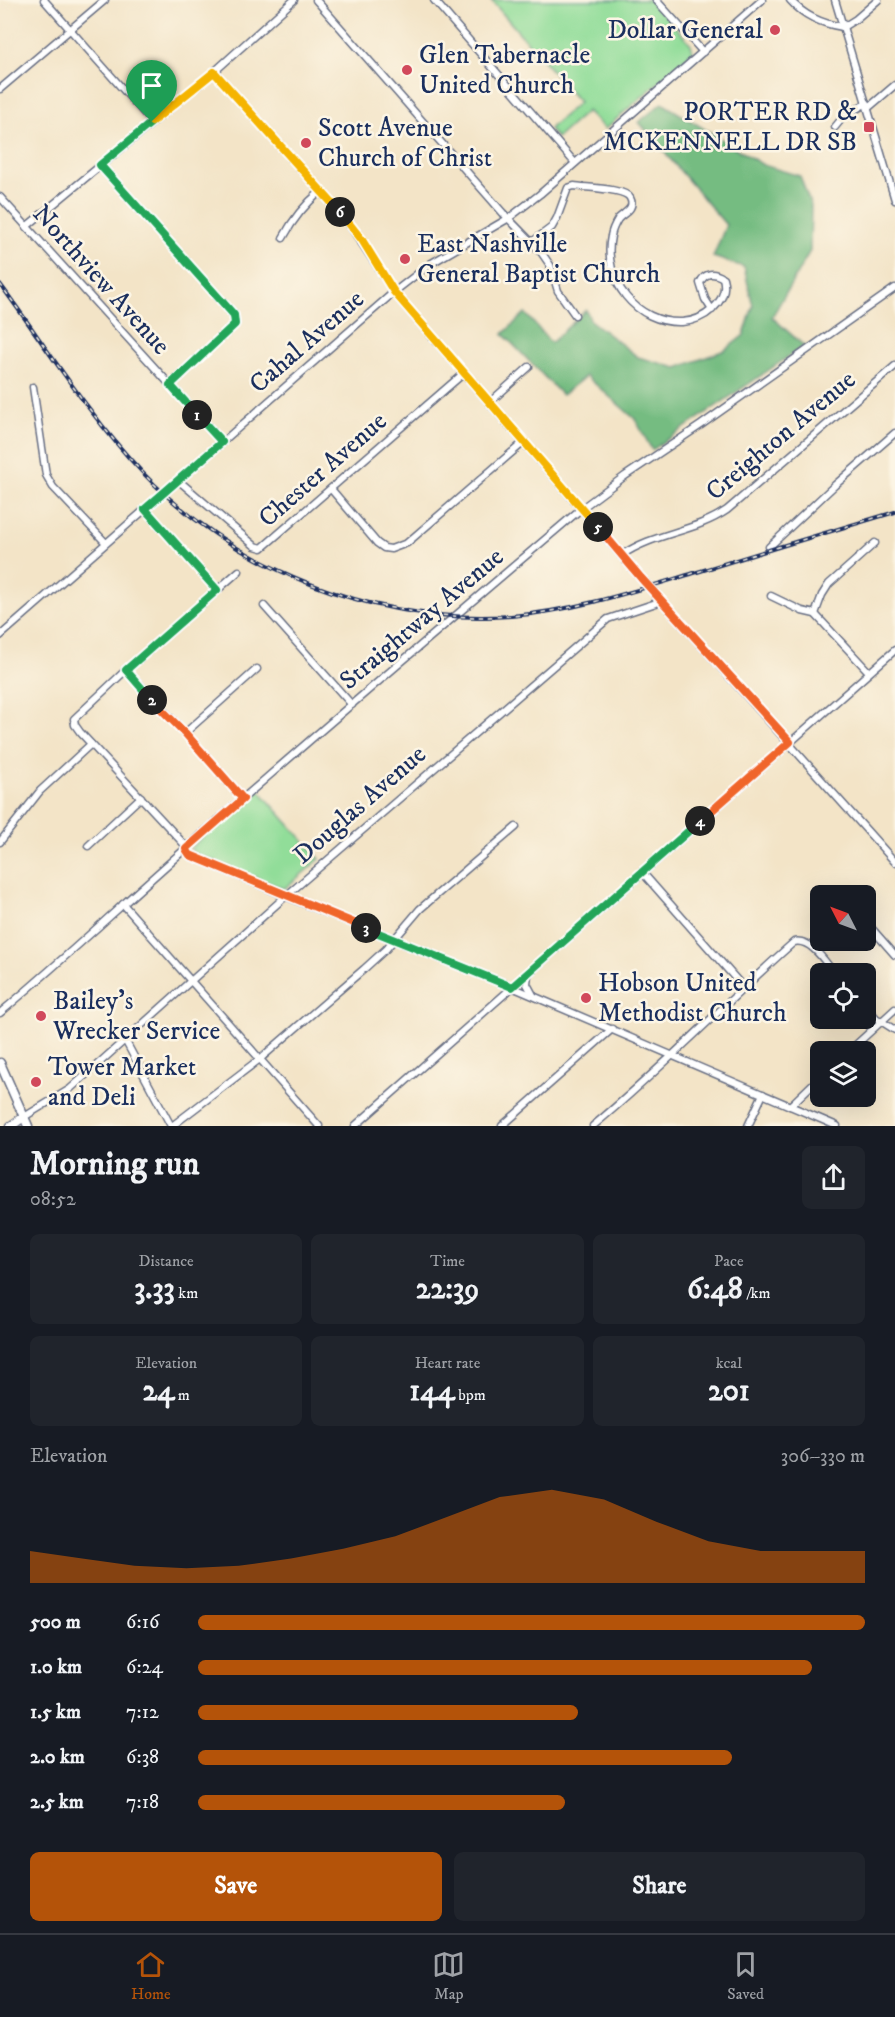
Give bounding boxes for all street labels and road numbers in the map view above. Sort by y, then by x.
street label: Northview Avenue [25,198,177,362]
street label: Cahal Avenue [243,283,371,401]
street label: Creighton Avenue [699,364,863,508]
street label: Chester Avenue [252,405,394,535]
street label: Straightway Avenue [333,541,511,697]
street label: Douglas Avenue [287,738,433,872]

